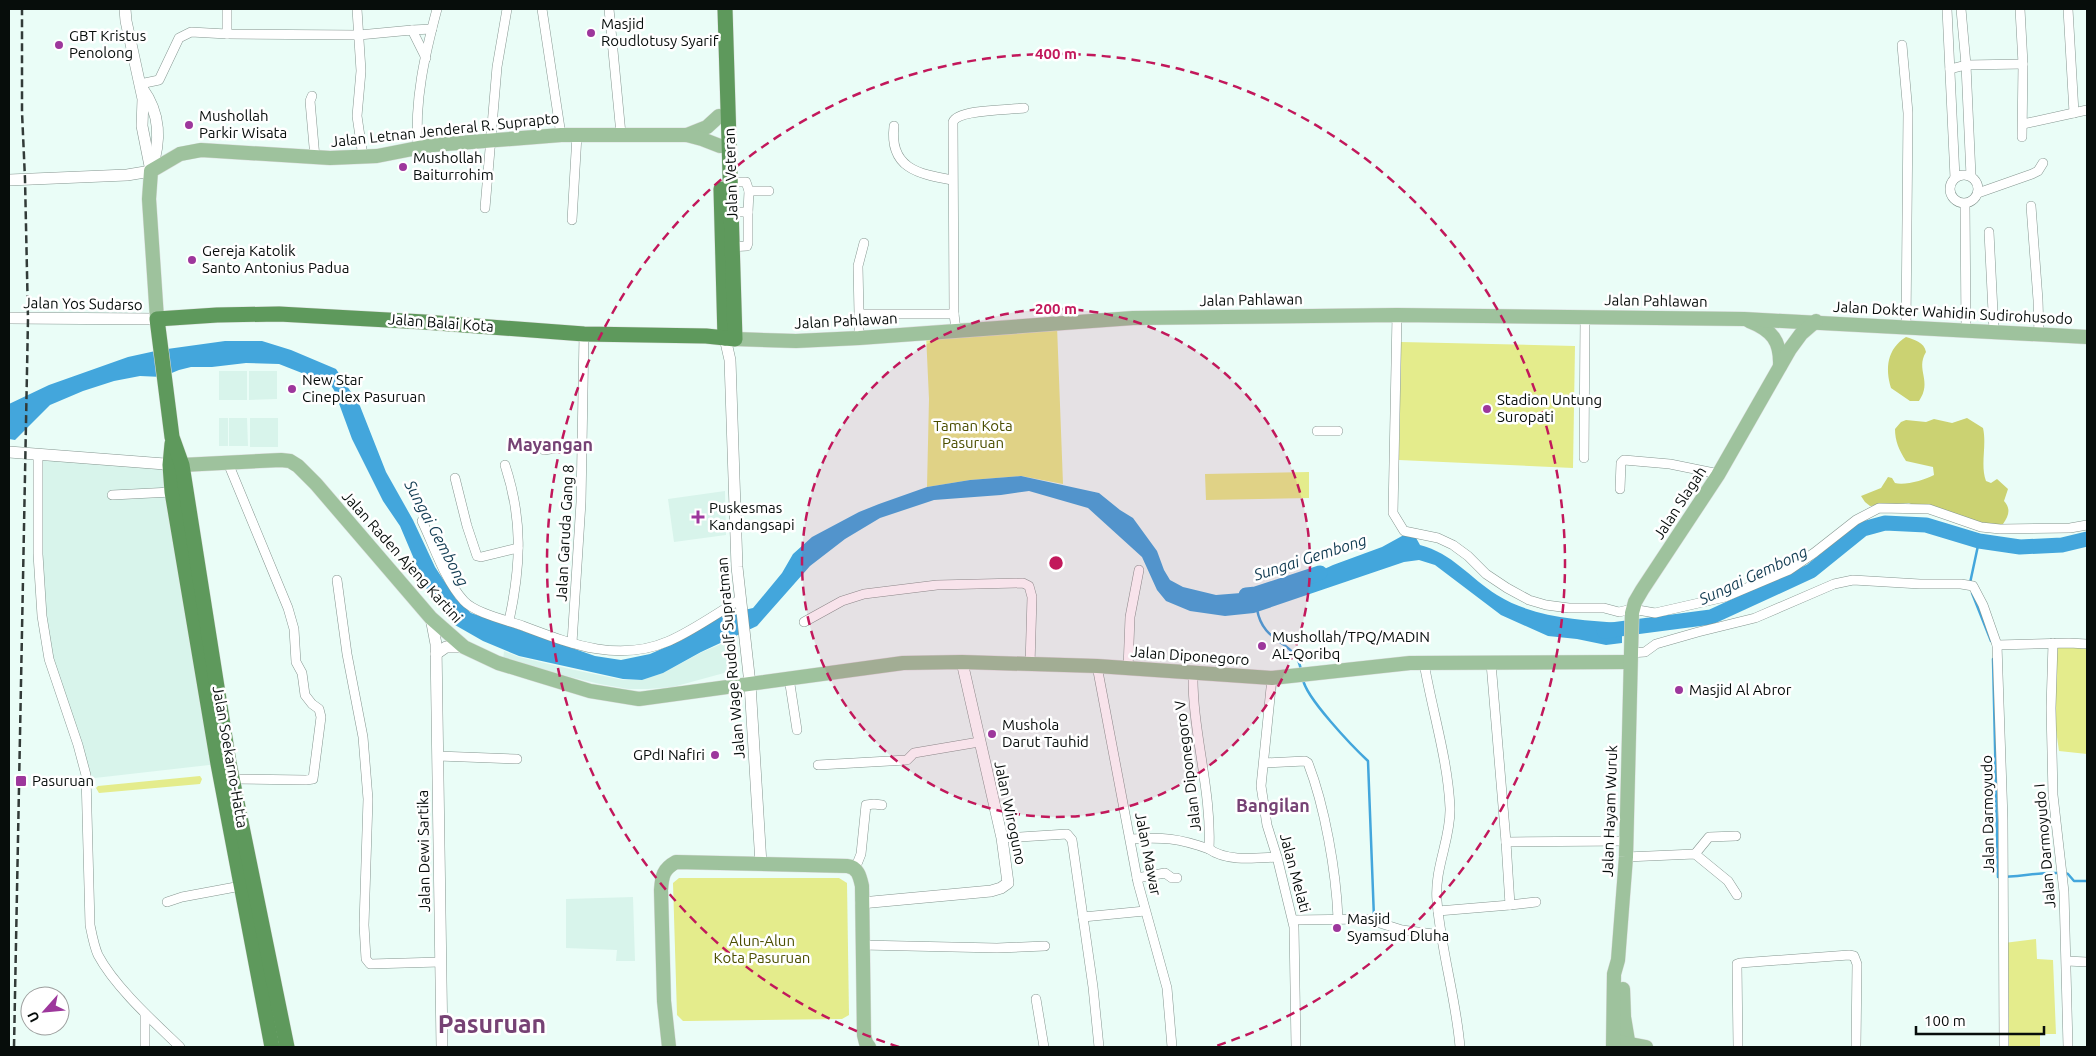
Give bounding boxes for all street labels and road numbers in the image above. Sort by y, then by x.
street label: Jalan Letnan Jenderal R. Suprapto [330,109,560,150]
street label: Jalan Veteran [720,128,741,220]
street label: Jalan Pahlawan [1199,290,1303,309]
street label: Jalan Pahlawan [1604,291,1708,310]
street label: Jalan Yos Sudarso [23,294,143,313]
street label: Jalan Dokter Wahidin Sudirohusodo [1833,298,2073,327]
street label: Jalan Pahlawan [794,309,898,332]
street label: Jalan Balai Kota [388,310,495,335]
street label: Jalan Slagah [1650,463,1709,542]
street label: Jalan Garuda Gang 8 [552,464,577,602]
street label: Jalan Raden Ajeng Kartini [339,487,466,626]
street label: Jalan Wage Rudolf Supratman [713,556,748,760]
street label: Jalan Diponegoro [1130,643,1250,668]
street label: Jalan Soekarno-Hatta [210,685,251,829]
street label: Jalan Diponegoro V [1171,699,1204,833]
street label: Jalan Hayam Wuruk [1599,744,1620,877]
street label: Jalan Darmoyudo [1978,755,1997,873]
street label: Jalan Wiroguno [991,760,1030,866]
street label: Jalan Darmoyudo I [2031,783,2058,909]
street label: Jalan Dewi Sartika [414,790,433,912]
street label: Jalan Mawar [1132,811,1165,897]
street label: Jalan Melati [1277,831,1314,914]

